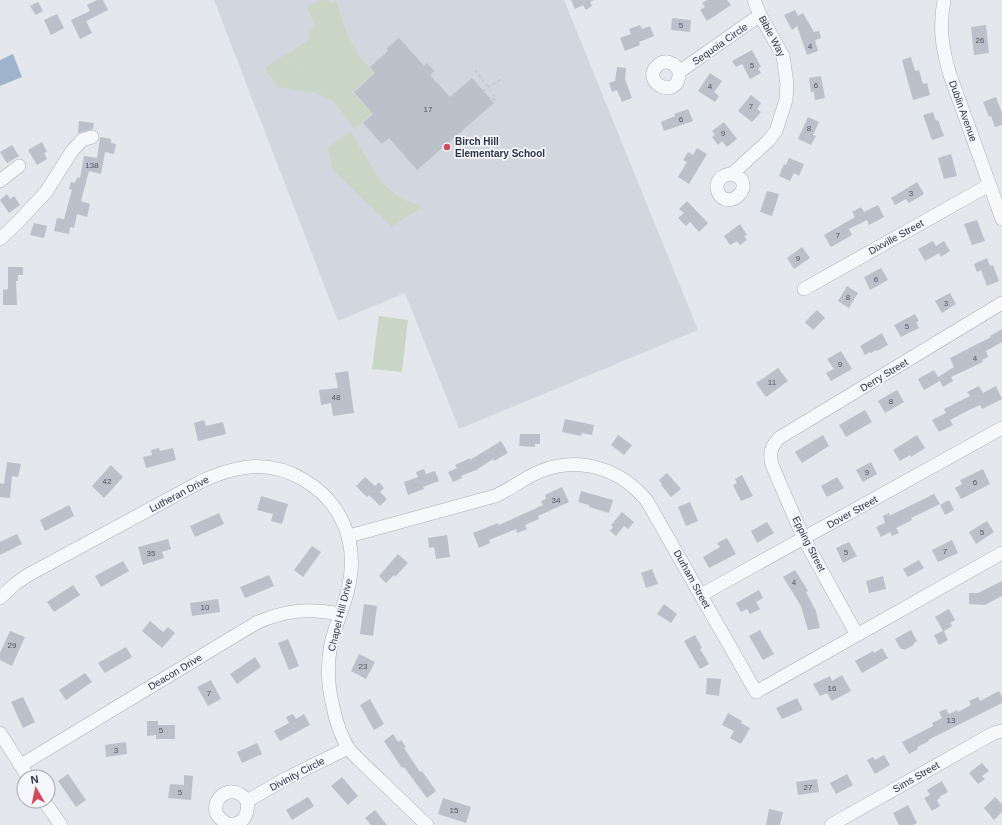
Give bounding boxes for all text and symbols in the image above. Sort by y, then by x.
street label: Bible Way [757,14,787,58]
house number: 5 [679,21,684,30]
street label: Sequoia Circle [690,21,750,67]
house number: 26 [976,36,985,45]
house number: 4 [808,42,813,51]
house number: 5 [750,61,755,70]
street label: Dublin Avenue [947,79,979,144]
house number: 6 [814,81,819,90]
house number: 4 [708,82,713,91]
house number: 7 [749,102,754,111]
house number: 17 [424,105,433,114]
house number: 6 [679,115,684,124]
house number: 8 [807,124,812,133]
house number: 9 [721,129,726,138]
place label: Birch Hill Elementary School [455,136,545,159]
marker: Birch Hill Elementary School [442,142,452,152]
house number: 138 [85,161,99,170]
house number: 3 [909,189,914,198]
street label: Dixville Street [867,217,926,257]
house number: 7 [836,231,841,240]
house number: 9 [796,254,801,263]
house number: 6 [874,275,879,284]
house number: 8 [846,293,851,302]
house number: 3 [944,299,949,308]
house number: 5 [905,322,910,331]
house number: 4 [973,354,978,363]
street label: Derry Street [858,356,910,394]
house number: 9 [838,360,843,369]
house number: 11 [768,378,777,387]
house number: 48 [332,393,341,402]
house number: 8 [889,397,894,406]
house number: 9 [865,468,870,477]
street label: Lutheran Drive [147,474,211,514]
house number: 42 [103,477,112,486]
house number: 6 [973,478,978,487]
street label: Dover Street [825,493,879,530]
house number: 34 [552,496,561,505]
street label: Epping Street [790,515,828,574]
house number: 5 [980,528,985,537]
house number: 7 [943,547,948,556]
street label: Durham Street [671,548,713,610]
house number: 5 [844,548,849,557]
house number: 35 [147,549,156,558]
street label: Chapel Hill Drive [326,577,354,652]
house number: 4 [792,578,797,587]
house number: 10 [201,603,210,612]
house number: 29 [8,641,17,650]
street label: Deacon Drive [146,651,204,692]
house number: 23 [359,662,368,671]
house number: 16 [828,684,837,693]
house number: 7 [207,689,212,698]
house number: 13 [947,716,956,725]
house number: 5 [159,726,164,735]
house number: 3 [114,746,119,755]
street label: Divinity Circle [268,755,327,793]
street label: Sims Street [891,759,941,795]
north arrow [16,769,56,809]
text: N [30,773,39,786]
house number: 27 [804,783,813,792]
house number: 5 [178,788,183,797]
house number: 15 [450,806,459,815]

